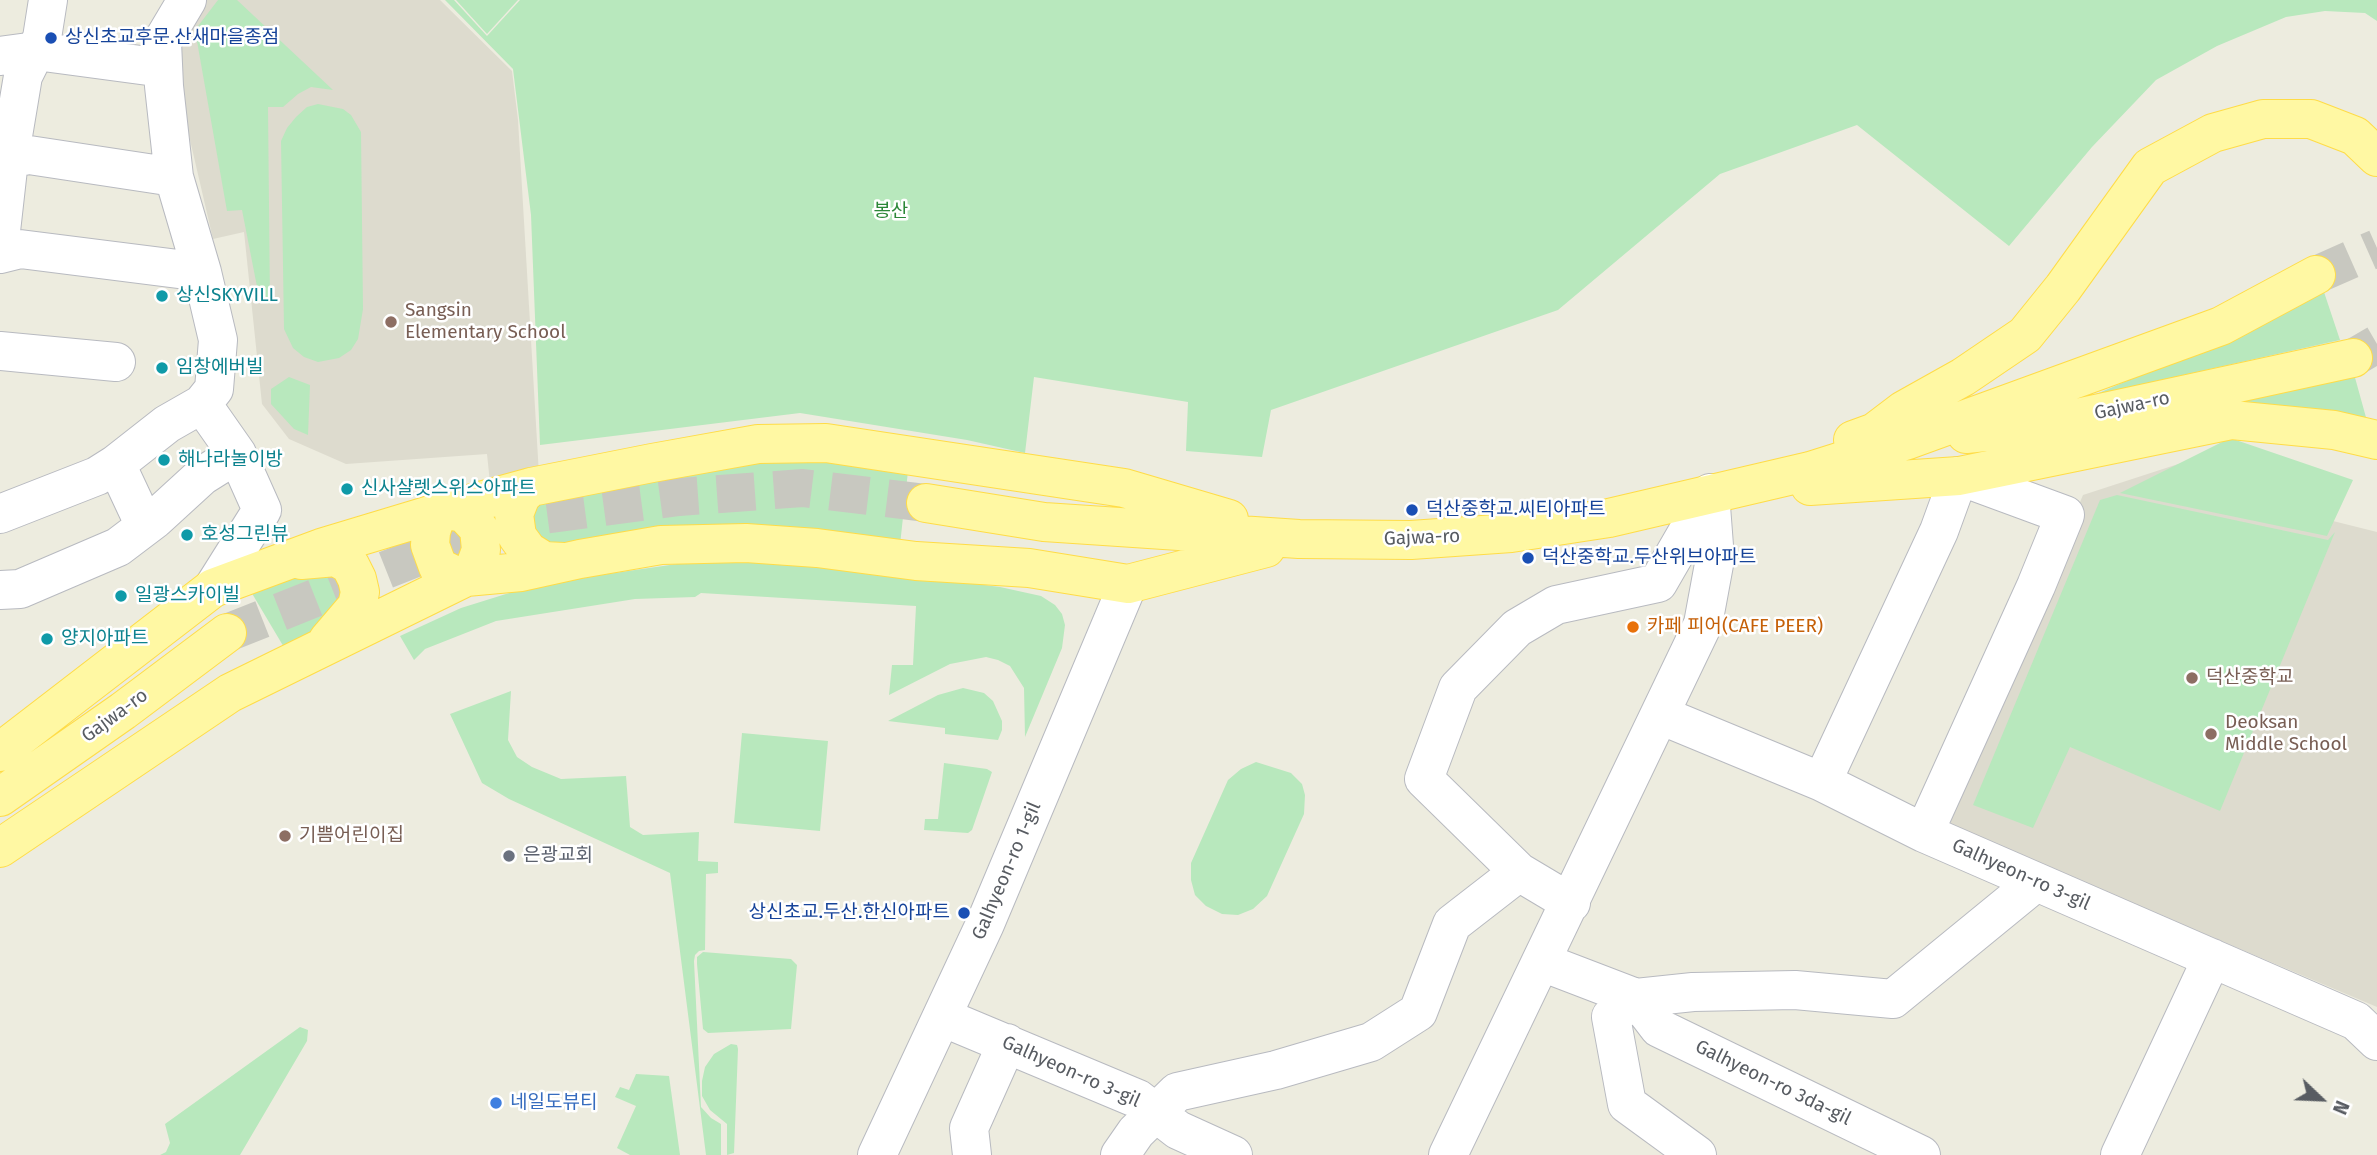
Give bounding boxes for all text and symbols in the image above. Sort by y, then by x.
place label: 상신초교후문.산새마을종점 [65,27,279,49]
marker: 상신초교후문.산새마을종점 [43,30,59,46]
park label: 봉산 [874,201,908,223]
place label: 상신SKYVILL [176,285,278,307]
marker: 상신SKYVILL [154,288,170,304]
place label: Sangsin Elementary School [405,300,566,344]
marker: Sangsin Elementary School [383,314,399,330]
place label: 임창에버빌 [176,357,263,379]
marker: 임창에버빌 [154,360,170,376]
street label: Gajwa-ro [2092,387,2172,425]
place label: 해나라놀이방 [178,449,283,471]
marker: 해나라놀이방 [156,452,172,468]
place label: 신사샬렛스위스아파트 [361,478,536,500]
marker: 신사샬렛스위스아파트 [339,481,355,497]
place label: 덕산중학교.씨티아파트 [1426,499,1605,521]
marker: 덕산중학교.씨티아파트 [1404,502,1420,518]
place label: 호성그린뷰 [201,524,288,546]
street label: Gajwa-ro [1383,525,1461,551]
marker: 호성그린뷰 [179,527,195,543]
place label: 덕산중학교.두산위브아파트 [1542,547,1756,569]
marker: 덕산중학교.두산위브아파트 [1520,550,1536,566]
place label: 일광스카이빌 [135,585,240,607]
marker: 일광스카이빌 [113,588,129,604]
place label: 카페 피어(CAFE PEER) [1647,616,1823,638]
marker: 카페 피어(CAFE PEER) [1625,619,1641,635]
place label: 양지아파트 [61,628,148,650]
marker: 양지아파트 [39,631,55,647]
place label: 덕산중학교 [2206,667,2293,689]
marker: 덕산중학교 [2184,670,2200,686]
street label: Gajwa-ro [77,684,153,748]
place label: Deoksan Middle School [2225,712,2347,756]
marker: Deoksan Middle School [2203,726,2219,742]
street label: Galhyeon-ro 1-gil [968,799,1046,943]
place label: 기쁨어린이집 [299,825,404,847]
marker: 기쁨어린이집 [277,828,293,844]
street label: Galhyeon-ro 3-gil [1948,834,2094,916]
place label: 은광교회 [523,845,593,867]
marker: 은광교회 [501,848,517,864]
place label: 상신초교.두산.한신아파트 [749,902,950,924]
marker: 상신초교.두산.한신아파트 [956,905,972,921]
street label: Galhyeon-ro 3-gil [998,1031,1144,1113]
street label: Galhyeon-ro 3da-gil [1691,1035,1855,1131]
north arrow [2286,1064,2356,1134]
place label: 네일도뷰티 [510,1092,597,1114]
marker: 네일도뷰티 [488,1095,504,1111]
text: N [2328,1097,2354,1118]

